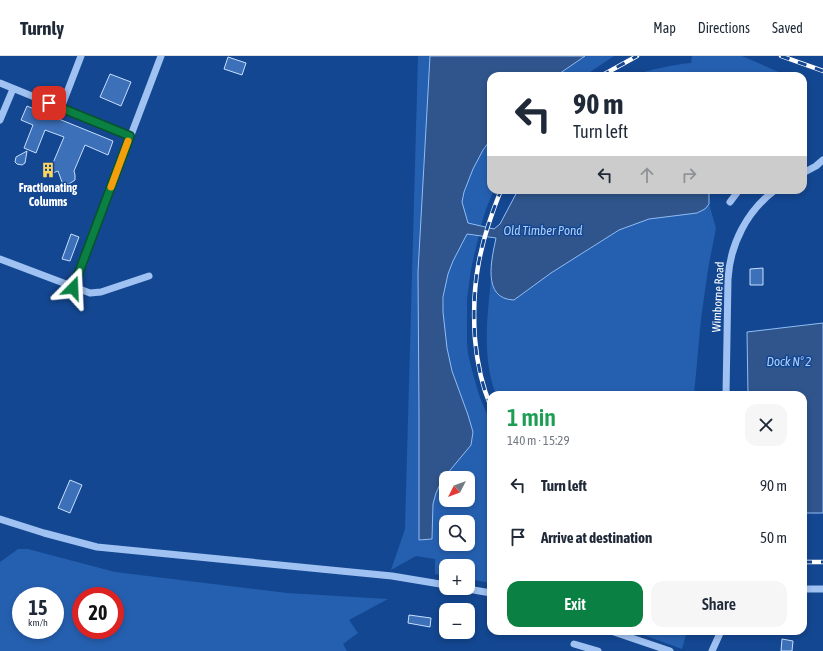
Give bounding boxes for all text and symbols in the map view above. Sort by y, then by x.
text: Turnly [20,17,64,39]
text: Map [653,20,676,36]
text: Directions [698,20,750,36]
text: Saved [772,20,803,36]
pin [32,86,66,120]
icon: left [507,88,559,140]
text: 90 m [573,88,623,120]
icon: arrive [38,92,60,114]
text: Turn left [573,121,628,142]
building icon: Fractionating Columns [39,161,57,179]
icon: left [594,164,616,186]
icon: ahead [636,164,658,186]
icon: right [678,164,700,186]
place label: Fractionating Columns [19,181,78,209]
water label: Old Timber Pond [503,223,583,238]
street label: Wimborne Road [709,261,727,333]
position arrow [52,267,94,309]
water label: Dock Nº 2 [767,354,811,369]
text: 1 min [507,404,556,431]
button: close [745,404,787,446]
text: 140 m · 15:29 [507,433,570,448]
north arrow [439,471,475,507]
map controls [439,471,475,639]
icon: left [507,474,529,496]
text: Turn left [541,477,587,494]
text: 90 m [760,477,787,494]
button: search [439,515,475,551]
icon: arrive [507,526,529,548]
text: Arrive at destination [541,529,652,546]
text: 50 m [760,529,787,546]
button: + [439,559,475,595]
button: Exit [507,581,643,627]
button: Share [651,581,787,627]
speed limit sign: 20 [72,587,124,639]
text: 15 [29,596,47,619]
button: − [439,603,475,639]
text: km/h [28,617,48,628]

